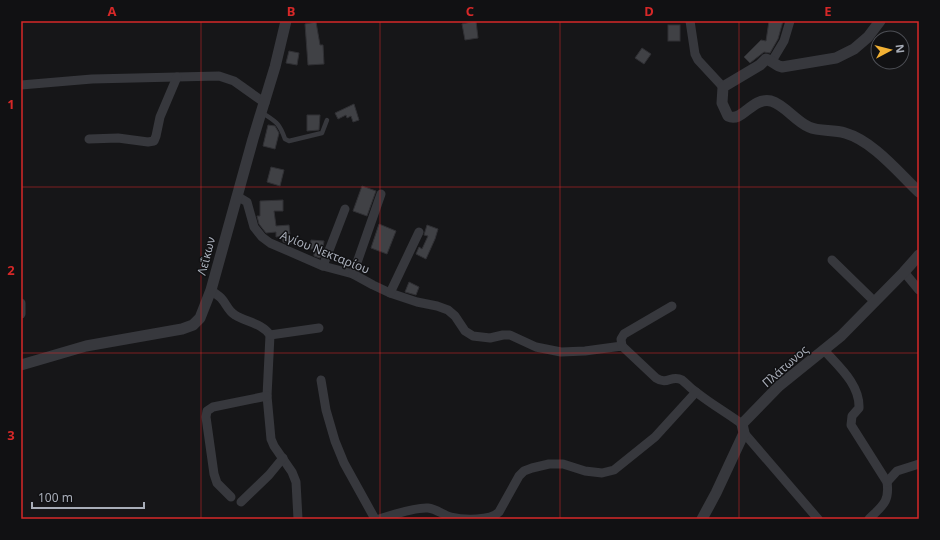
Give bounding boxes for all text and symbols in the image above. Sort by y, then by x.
text: A [108,2,117,20]
text: B [287,2,295,20]
text: C [466,2,474,20]
text: D [644,2,654,20]
text: E [824,2,832,20]
north arrow [870,30,910,70]
text: N [892,43,908,54]
text: 1 [7,95,15,113]
street label: Αγίου Νεκταρίου [278,226,372,278]
street label: Λεΐκων [193,235,219,277]
text: 2 [7,261,15,279]
street label: Πλάτωνος [758,341,812,391]
text: 3 [7,426,15,444]
scale bar [32,484,144,510]
text: 100 m [38,489,73,506]

